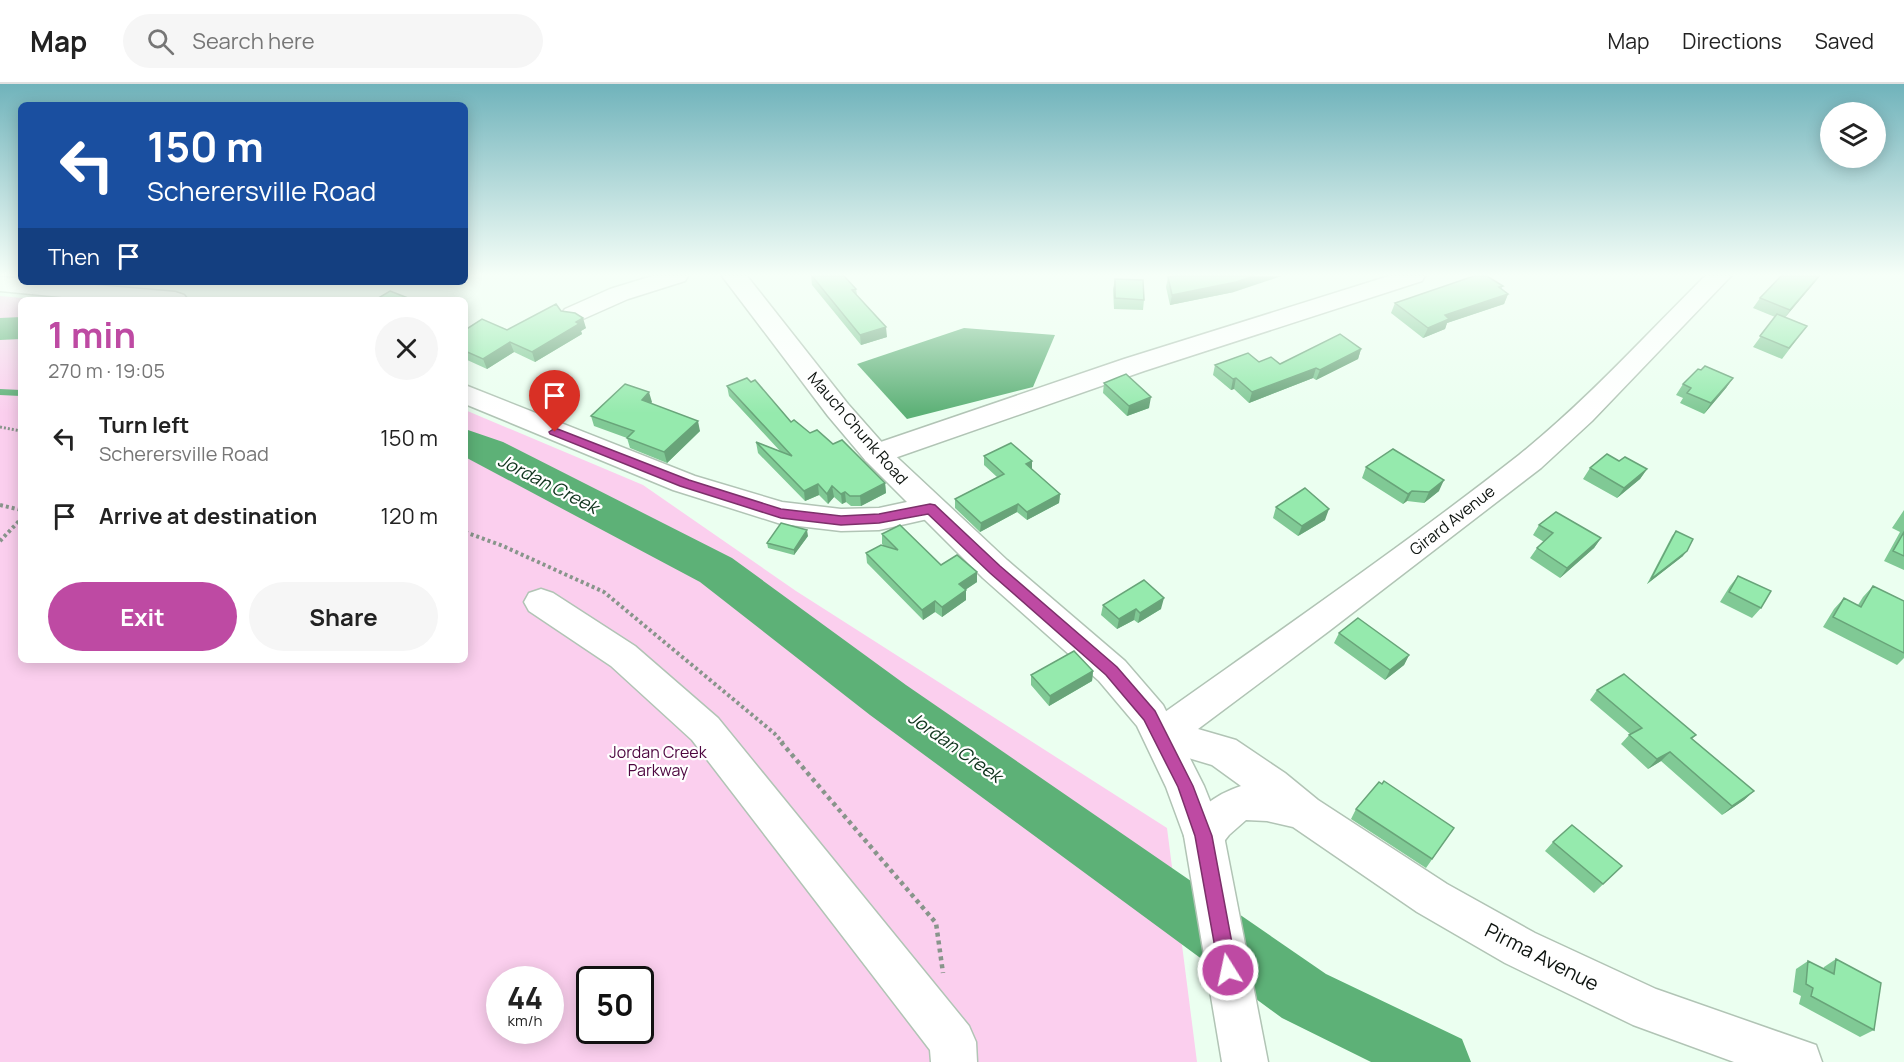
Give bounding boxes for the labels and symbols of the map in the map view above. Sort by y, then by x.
street label: Mauch Chunk Road [803,367,913,489]
pin [529,370,580,432]
water label: Jordan Creek [494,448,605,520]
street label: Girard Avenue [1405,480,1499,560]
water label: Jordan Creek [904,705,1010,789]
park label: Jordan Creek Parkway [609,741,708,781]
street label: Pirma Avenue [1481,916,1604,997]
position arrow [1196,938,1260,1002]
speed limit sign: 50 [576,966,654,1044]

